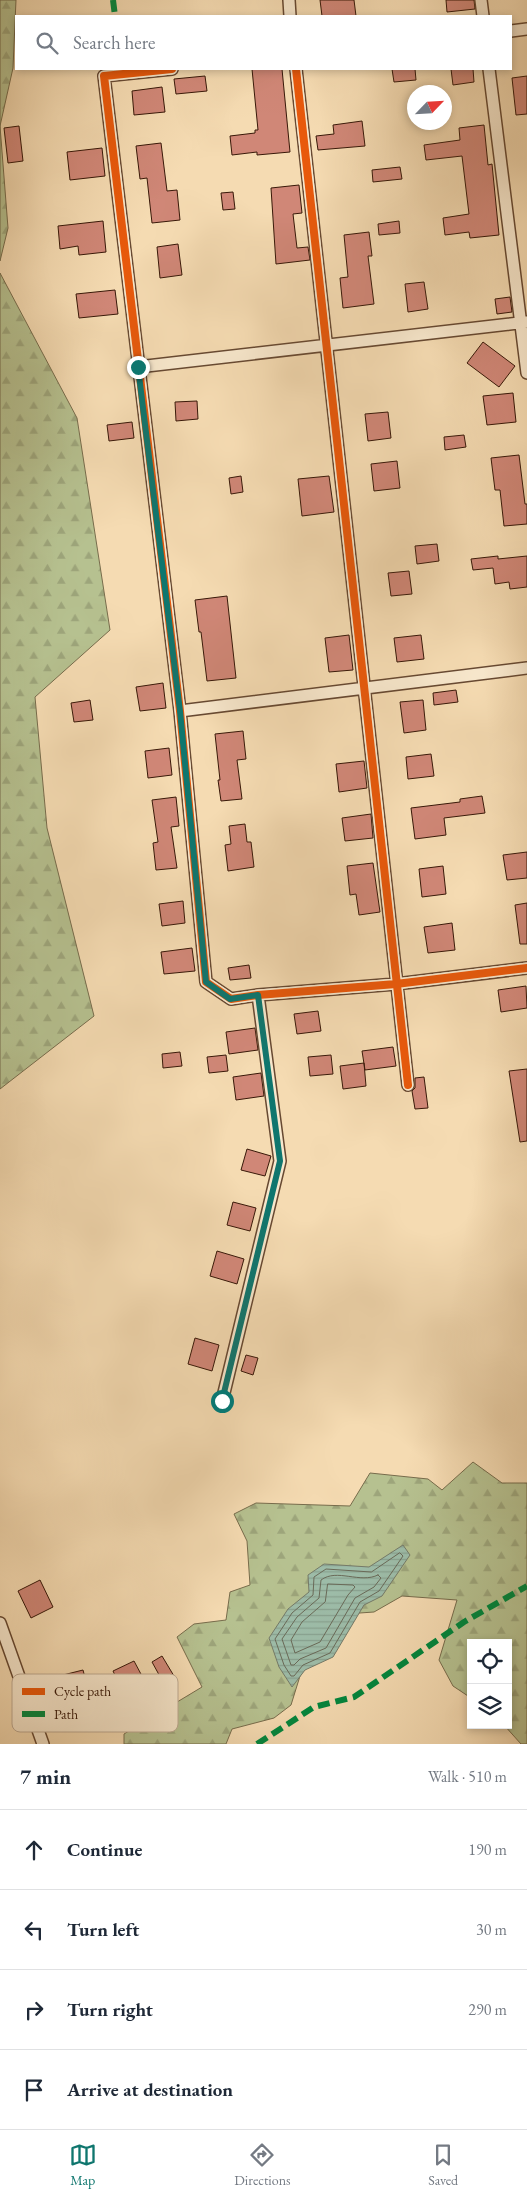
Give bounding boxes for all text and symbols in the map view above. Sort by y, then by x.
search box [15,15,512,70]
icon: search [33,29,61,57]
text: Search here [73,30,155,55]
north arrow [407,85,452,130]
route end [127,356,150,379]
route start [211,1390,234,1413]
map controls [467,1639,512,1729]
button: locate [467,1639,512,1684]
legend [12,1674,178,1732]
text: Cycle path [54,1682,111,1700]
button: layers [467,1684,512,1729]
text: Path [54,1705,78,1723]
text: 7 min [20,1763,71,1790]
text: Walk · 510 m [428,1766,507,1787]
icon: ahead [20,1836,48,1864]
text: Continue [67,1837,142,1862]
text: 190 m [468,1839,507,1860]
icon: left [20,1916,48,1944]
text: Turn left [67,1917,139,1942]
text: 30 m [476,1919,507,1940]
icon: right [20,1996,48,2024]
text: Turn right [67,1997,153,2022]
text: 290 m [468,1999,507,2020]
icon: arrive [20,2076,48,2104]
text: Arrive at destination [67,2077,233,2102]
tab: Map [69,2141,97,2189]
tab: Directions [234,2141,291,2189]
tab: Saved [428,2141,458,2189]

